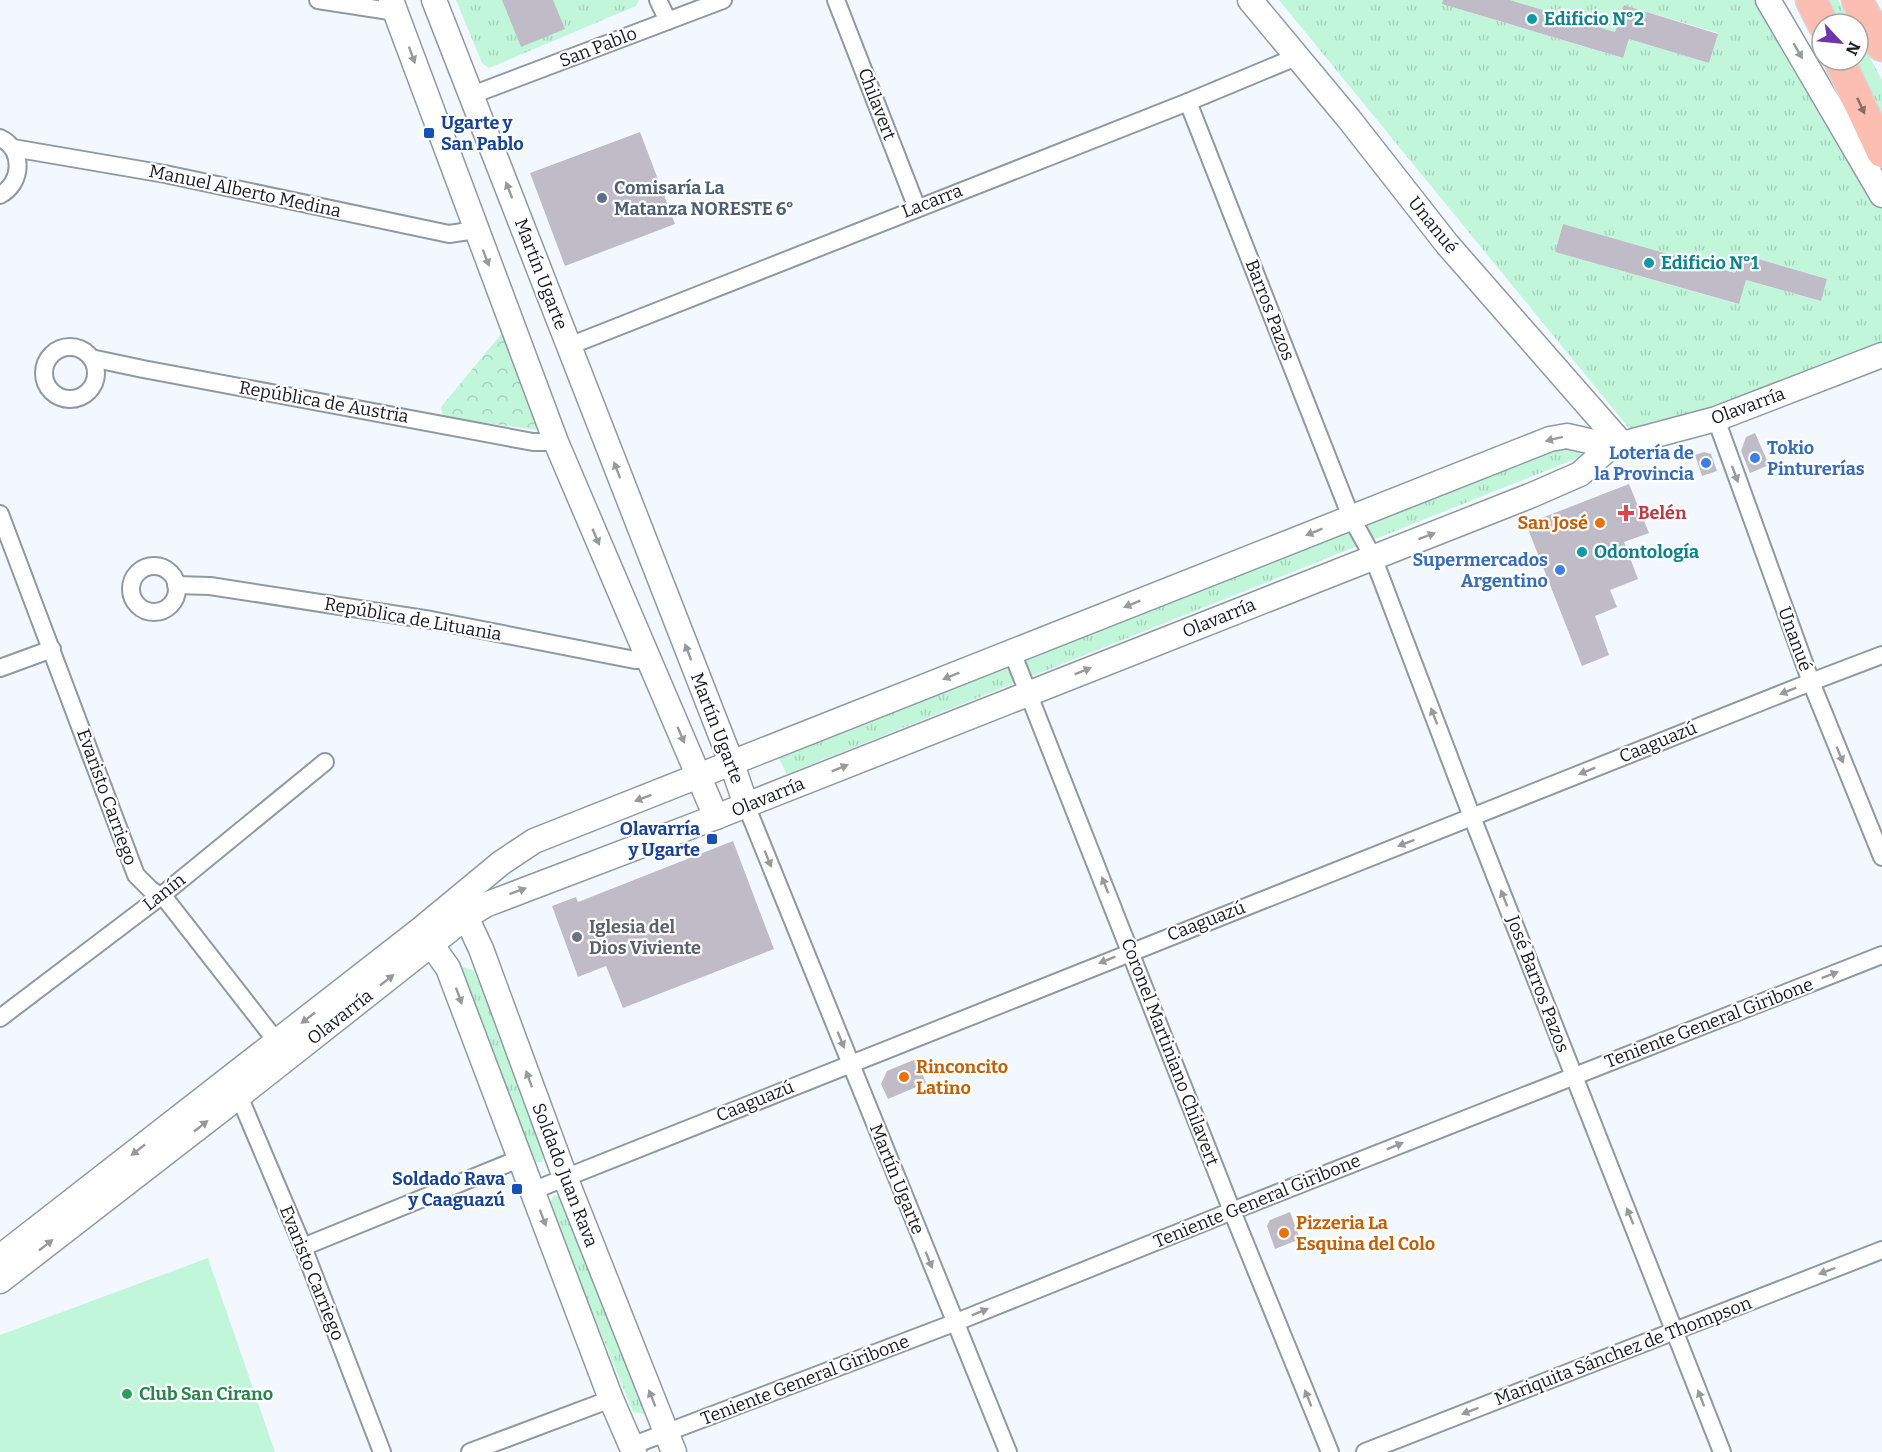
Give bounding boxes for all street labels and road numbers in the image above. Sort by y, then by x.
street label: San Pablo [556,22,640,72]
street label: Chilavert [853,65,901,144]
street label: Manuel Alberto Medina [147,160,343,222]
street label: Lacarra [899,179,966,223]
street label: Unanué [1403,192,1463,258]
street label: Martín Ugarte [510,215,572,333]
street label: Barros Pazos [1241,256,1299,364]
street label: República de Austria [237,376,411,428]
street label: Olavarría [1708,382,1788,430]
street label: República de Lituania [323,593,503,645]
street label: Olavarría [1179,593,1259,643]
street label: Unanué [1773,604,1817,674]
street label: Martín Ugarte [686,669,748,787]
street label: Caaguazú [1616,716,1700,768]
street label: Evaristo Carriego [72,726,142,868]
street label: Olavarría [728,772,808,822]
street label: Lanín [138,868,190,915]
street label: Caaguazú [1164,896,1248,946]
street label: José Barros Pazos [1501,912,1574,1055]
street label: Coronel Martiniano Chilavert [1116,935,1224,1169]
street label: Teniente General Giribone [1602,973,1816,1073]
street label: Olavarría [303,985,377,1049]
street label: Caaguazú [713,1075,797,1127]
street label: Soldado Juan Rava [527,1100,603,1250]
street label: Martín Ugarte [865,1121,929,1237]
street label: Teniente General Giribone [1150,1149,1364,1253]
street label: Evaristo Carriego [275,1202,349,1344]
street label: Mariquita Sánchez de Thompson [1491,1292,1755,1410]
street label: Teniente General Giribone [698,1330,912,1430]

